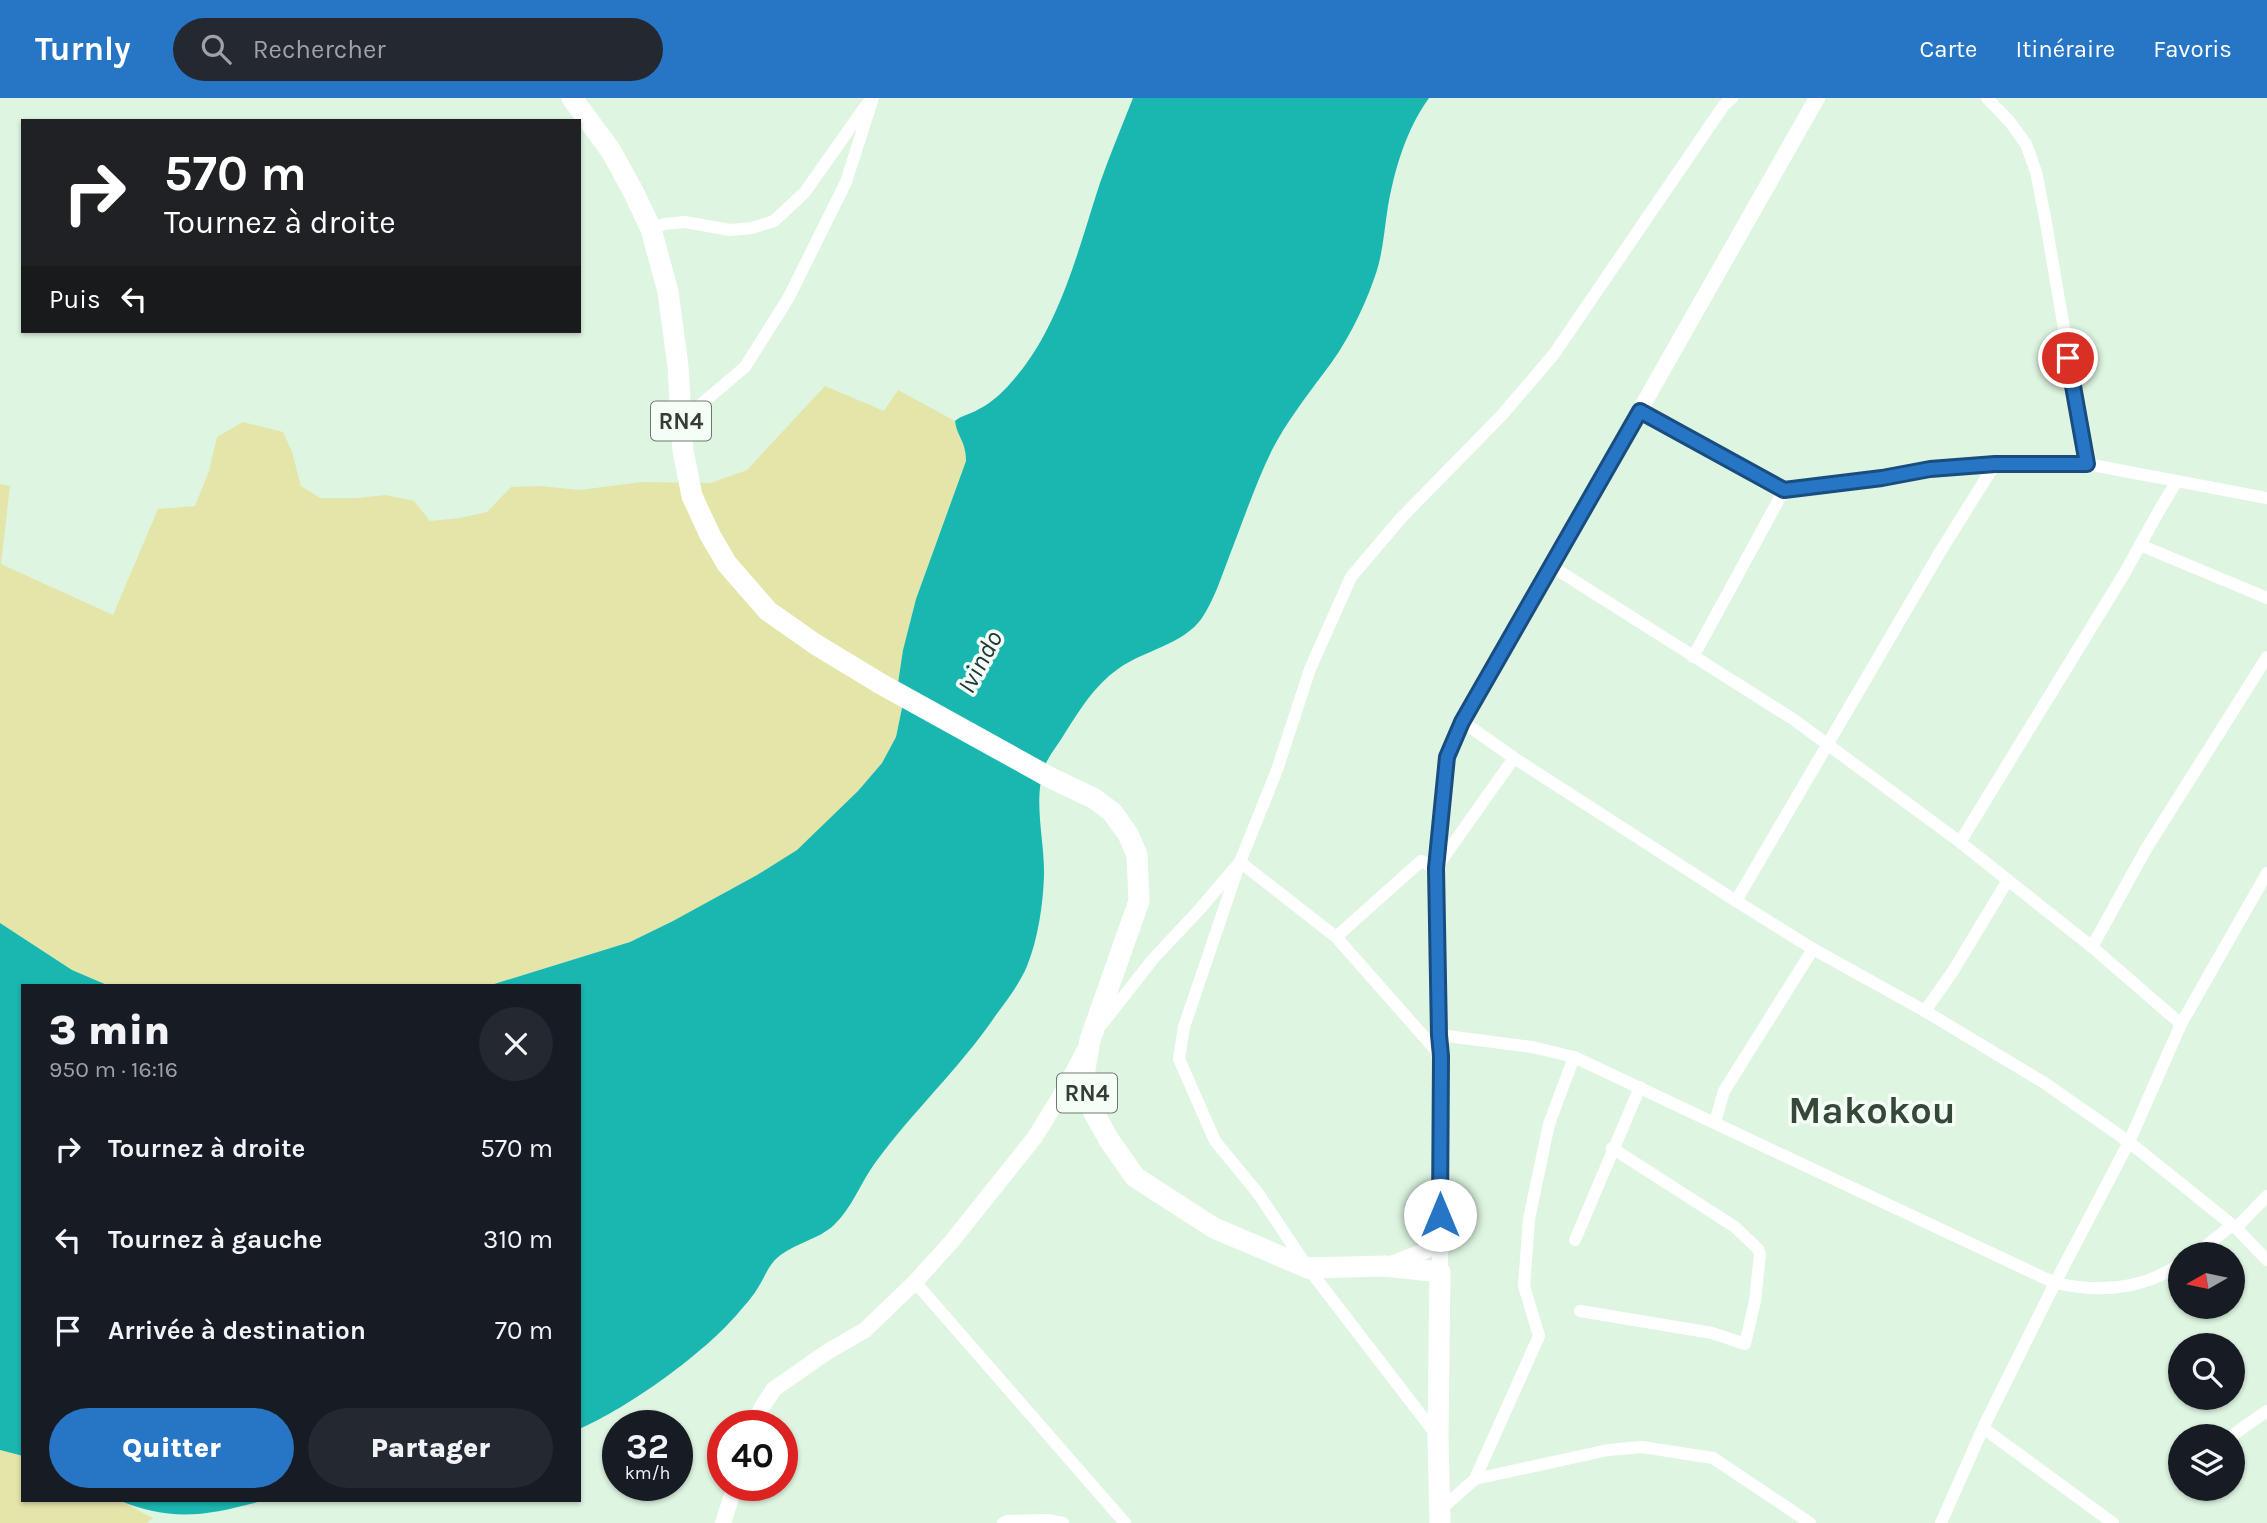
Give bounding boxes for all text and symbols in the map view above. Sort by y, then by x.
search box [173,18,663,81]
text: Turnly [35,30,131,68]
icon: search [197,30,235,68]
text: Rechercher [253,34,386,65]
text: Carte [1919,35,1977,63]
text: Itinéraire [2015,35,2115,63]
text: Favoris [2153,35,2232,63]
text: 570 m [164,145,307,202]
icon: right [49,147,140,238]
text: Tournez à droite [164,204,396,241]
icon: left [115,280,153,318]
text: Puis [49,284,101,315]
pin [2038,328,2098,388]
icon: arrive [2049,339,2087,377]
road number: RN4 [651,402,711,440]
water label: Ivindo [951,625,1009,698]
text: 3 min [49,1005,170,1055]
button: close [479,1007,553,1081]
text: 950 m · 16:16 [49,1056,178,1083]
road number: RN4 [1057,1074,1117,1112]
district label: Makokou [1788,1088,1956,1133]
icon: right [49,1130,87,1168]
text: Tournez à droite [108,1133,305,1164]
text: 570 m [480,1133,553,1164]
position arrow [1403,1178,1477,1252]
icon: left [49,1221,87,1259]
text: Tournez à gauche [108,1224,322,1255]
text: 310 m [483,1224,553,1255]
north arrow [2168,1242,2245,1320]
map controls [2168,1242,2245,1501]
icon: arrive [49,1312,87,1350]
text: Arrivée à destination [108,1315,366,1346]
text: 70 m [495,1315,553,1346]
button: search [2168,1333,2245,1410]
button: Quitter [49,1408,294,1488]
button: Partager [308,1408,553,1488]
speed limit sign: 40 [707,1410,798,1501]
button: layers [2168,1424,2245,1501]
text: 32 [626,1426,669,1467]
text: km/h [625,1462,670,1484]

